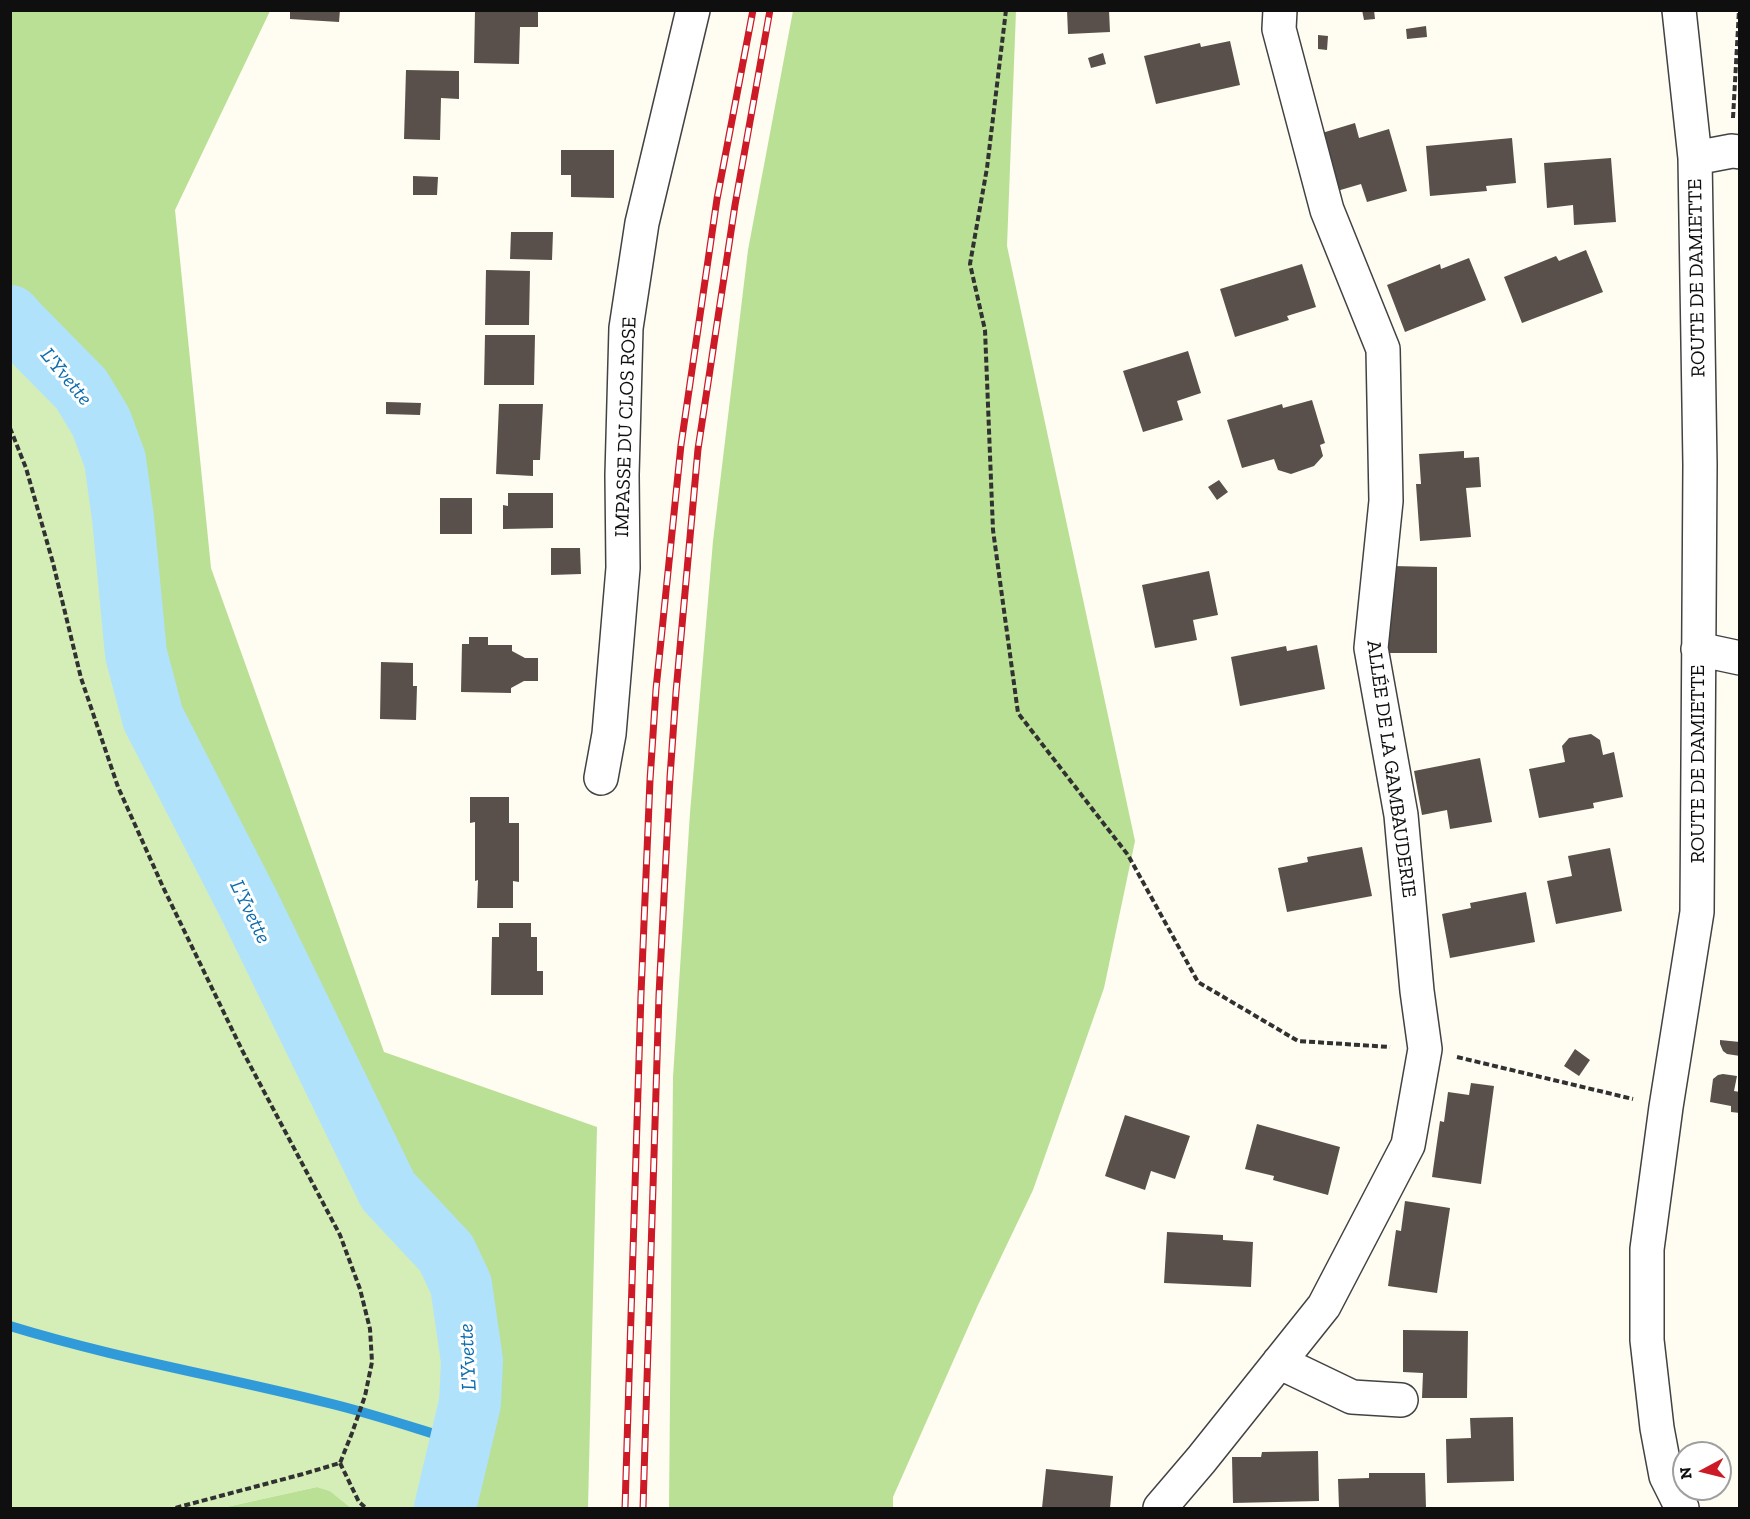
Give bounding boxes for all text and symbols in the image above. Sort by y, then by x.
street label: ROUTE DE DAMIETTE [1683,178,1711,378]
street label: IMPASSE DU CLOS ROSE [610,316,642,538]
water label: L'Yvette [35,343,97,411]
street label: ALLÉE DE LA GAMBAUDERIE [1361,639,1421,899]
street label: ROUTE DE DAMIETTE [1686,665,1710,863]
water label: L'Yvette [224,876,276,948]
water label: L'Yvette [454,1323,482,1391]
north arrow [1672,1441,1732,1501]
text: N [1675,1466,1696,1480]

